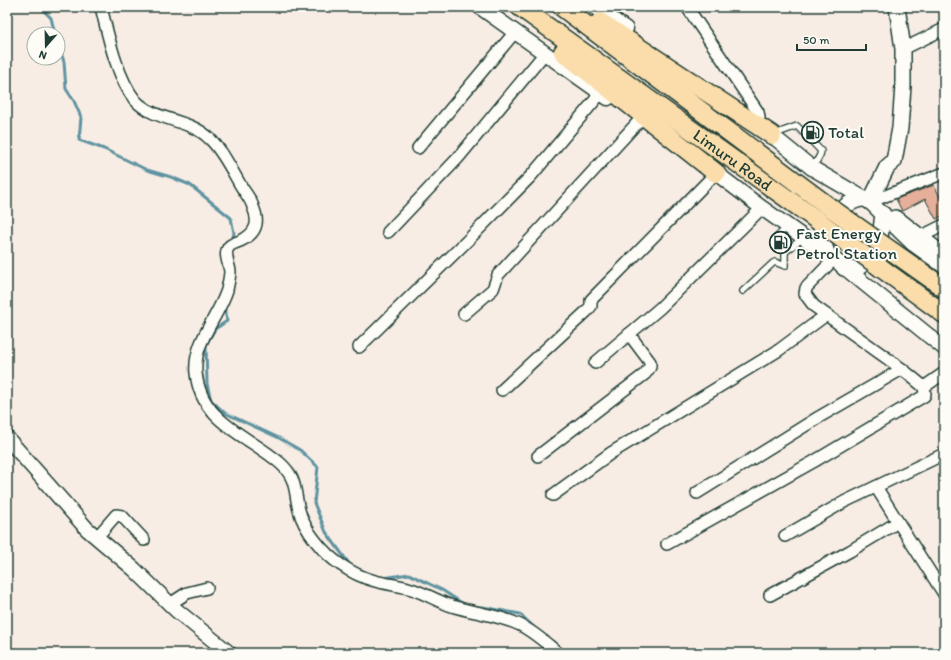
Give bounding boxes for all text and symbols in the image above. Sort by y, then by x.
north arrow [26,26,66,66]
scale bar [797,26,866,52]
text: 50 m [803,33,829,47]
text: N [37,48,48,62]
fuel station icon: Total [800,119,826,145]
place label: Total [828,122,864,142]
street label: Limuru Road [689,125,777,195]
place label: Fast Energy Petrol Station [796,223,897,263]
fuel station icon: Fast Energy Petrol Station [767,230,793,256]

